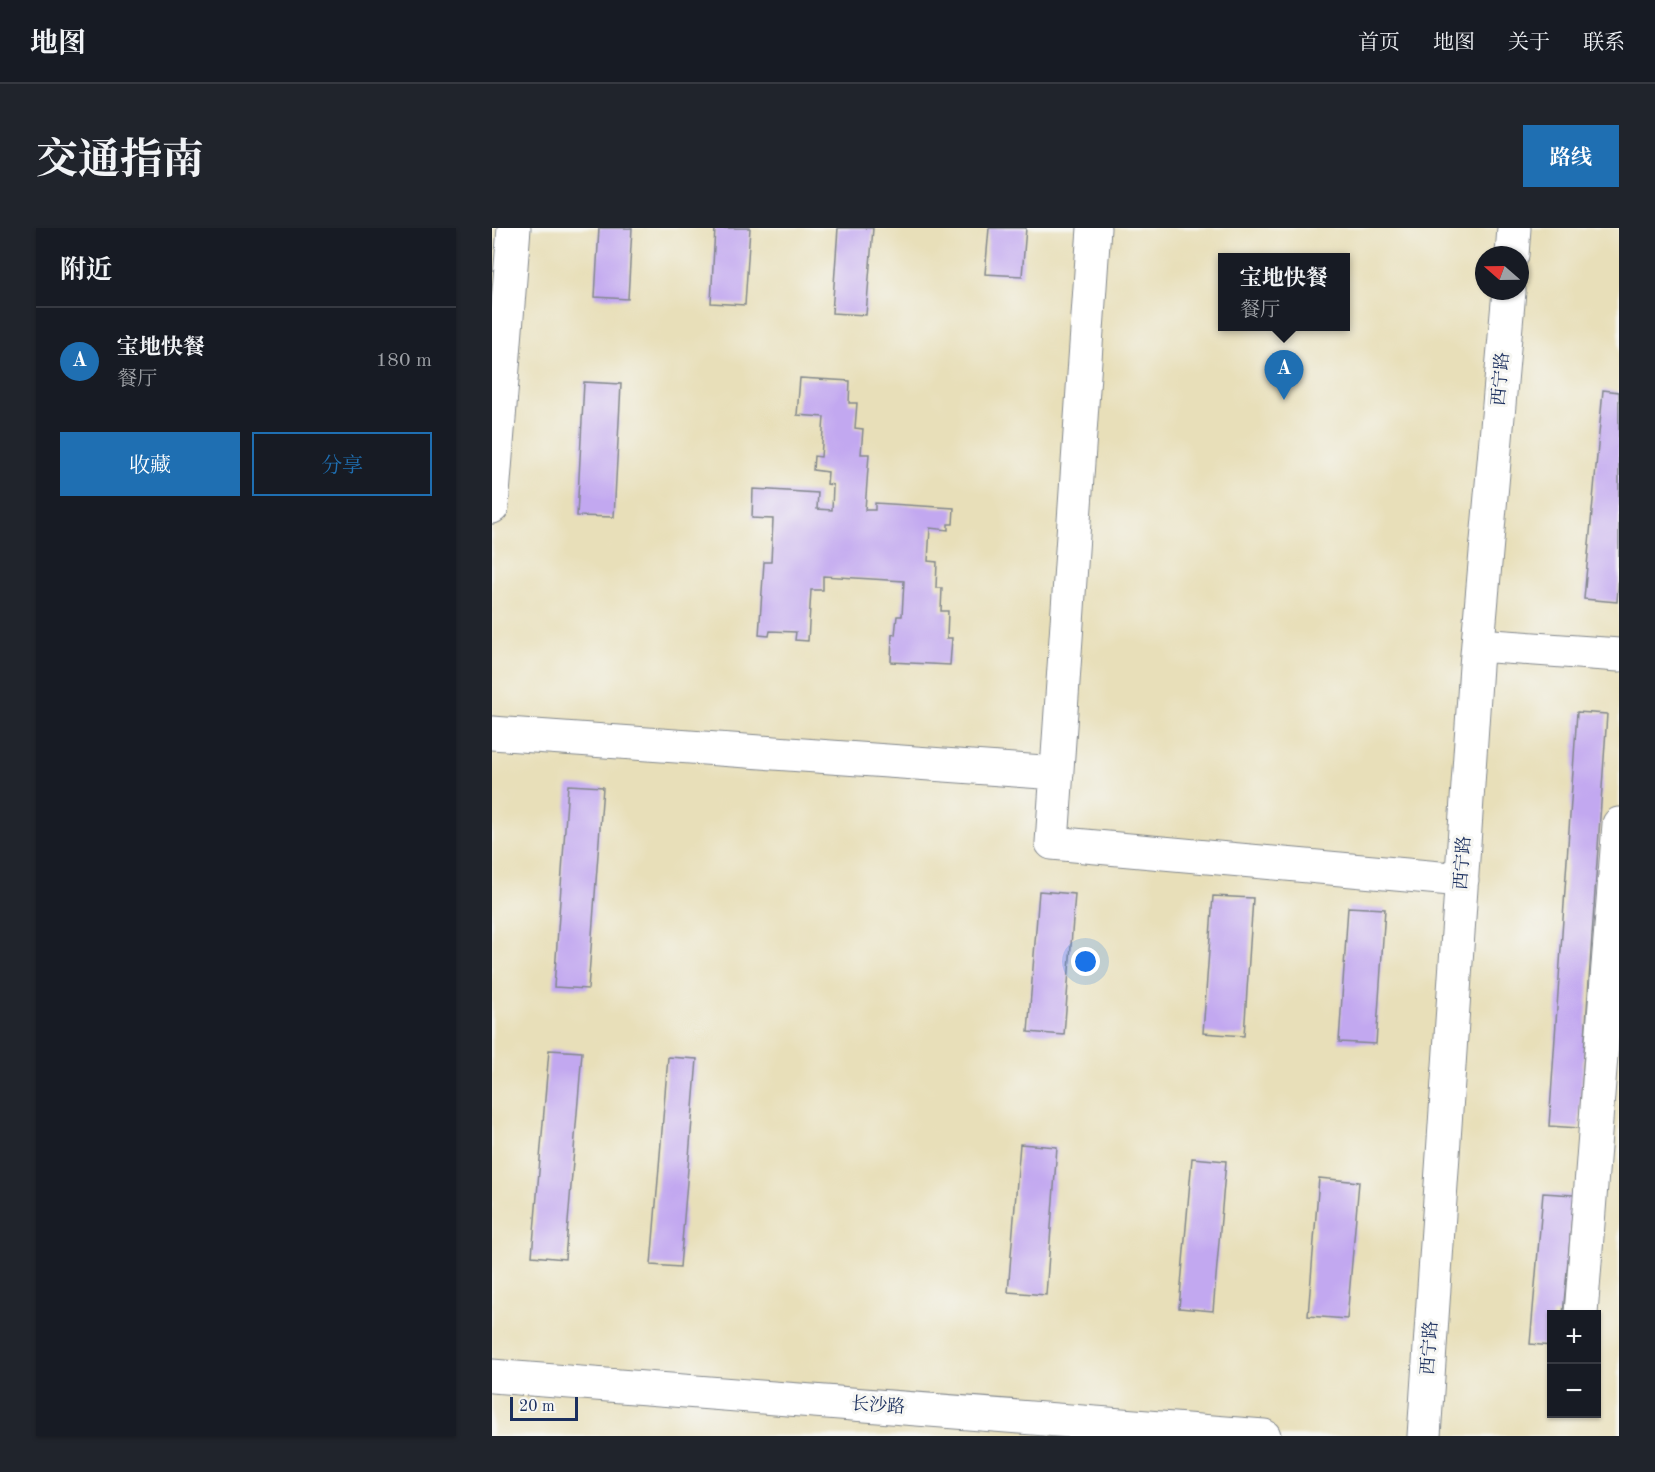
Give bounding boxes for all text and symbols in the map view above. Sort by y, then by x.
text: 地图 [30,31,86,59]
text: 首页 [1358,33,1400,54]
text: 地图 [1433,33,1475,54]
text: 关于 [1508,33,1550,54]
text: 联系 [1583,33,1625,54]
button: 路线 [1523,125,1619,187]
text: 交通指南 [36,141,204,183]
north arrow [1475,246,1529,300]
popup [1218,253,1350,331]
text: 附近 [60,258,112,284]
text: 宝地快餐 [1240,268,1328,290]
text: 餐厅 [1240,301,1280,321]
text: 宝地快餐 [117,337,205,359]
pin: A [1264,350,1304,400]
text: A [72,351,87,371]
text: 180 m [376,351,432,371]
street label: 西宁路 [1488,351,1512,407]
text: 餐厅 [117,370,157,390]
button: 收藏 [60,432,240,496]
button: 分享 [252,432,432,496]
street label: 西宁路 [1450,835,1474,891]
your location [1071,947,1100,976]
map controls [1547,1310,1601,1418]
button: + [1547,1310,1601,1364]
street label: 西宁路 [1417,1320,1441,1376]
button: − [1547,1364,1601,1418]
street label: 长沙路 [850,1393,906,1417]
scale bar [510,1394,578,1422]
text: 20 m [519,1399,555,1415]

